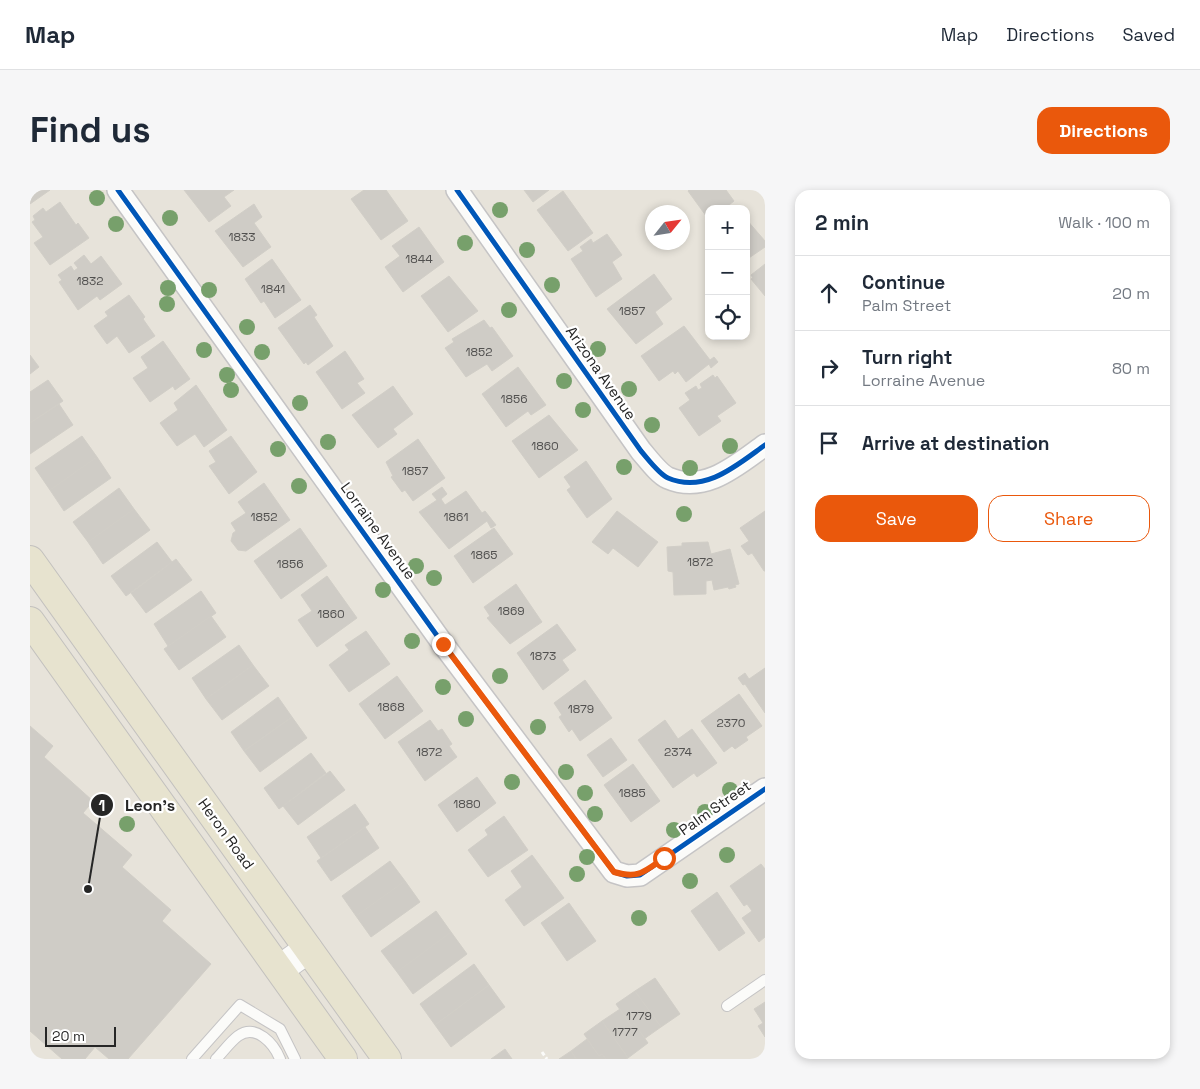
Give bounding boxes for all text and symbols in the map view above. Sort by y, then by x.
text: Map [25,19,75,50]
text: Map [941,23,978,46]
text: Directions [1006,23,1095,46]
text: Saved [1123,23,1175,46]
button: Directions [1037,107,1170,154]
text: Find us [30,108,151,152]
north arrow [645,205,690,250]
map controls [705,205,750,340]
button: + [705,205,750,250]
text: 2 min [815,209,869,236]
text: Walk · 100 m [1058,212,1150,233]
house number: 1833 [229,229,256,245]
button: − [705,250,750,295]
house number: 1844 [405,251,433,267]
text: Continue [862,270,945,295]
house number: 1832 [77,273,103,289]
icon: ahead [815,279,843,307]
house number: 1841 [261,281,285,297]
text: 20 m [1112,283,1150,304]
button: locate [705,295,750,340]
text: Palm Street [862,295,951,316]
house number: 1857 [619,303,645,319]
street label: Arizona Avenue [562,322,641,423]
house number: 1852 [466,344,492,360]
text: Turn right [862,345,952,370]
icon: right [815,354,843,382]
text: 80 m [1112,358,1150,379]
text: Lorraine Avenue [862,370,985,391]
house number: 1856 [500,391,528,407]
icon: arrive [815,429,843,457]
text: Arrive at destination [862,431,1050,456]
house number: 1860 [531,438,559,454]
house number: 1857 [402,463,428,479]
street label: Lorraine Avenue [337,478,420,583]
button: Save [815,495,978,542]
button: Share [988,495,1150,542]
house number: 1852 [251,509,277,525]
house number: 1861 [444,509,468,525]
house number: 1865 [470,547,498,563]
house number: 1872 [687,554,713,570]
house number: 1856 [276,556,304,572]
house number: 1869 [497,603,525,619]
house number: 1860 [317,606,345,622]
route end [432,633,455,656]
house number: 1873 [530,648,556,664]
house number: 1868 [377,699,405,715]
house number: 1879 [568,701,594,717]
house number: 2370 [717,715,745,731]
house number: 1872 [416,744,442,760]
house number: 2374 [664,744,692,760]
street label: Palm Street [675,776,755,839]
house number: 1885 [618,785,646,801]
callout: Leon's [90,790,185,821]
street label: Heron Road [194,794,259,873]
text: Leon's [125,795,175,816]
text: 1 [99,796,105,815]
house number: 1880 [453,796,481,812]
route start [653,847,676,870]
house number: 1779 [626,1008,652,1024]
scale bar [45,1024,116,1047]
house number: 1777 [612,1024,638,1040]
text: 20 m [52,1027,85,1045]

